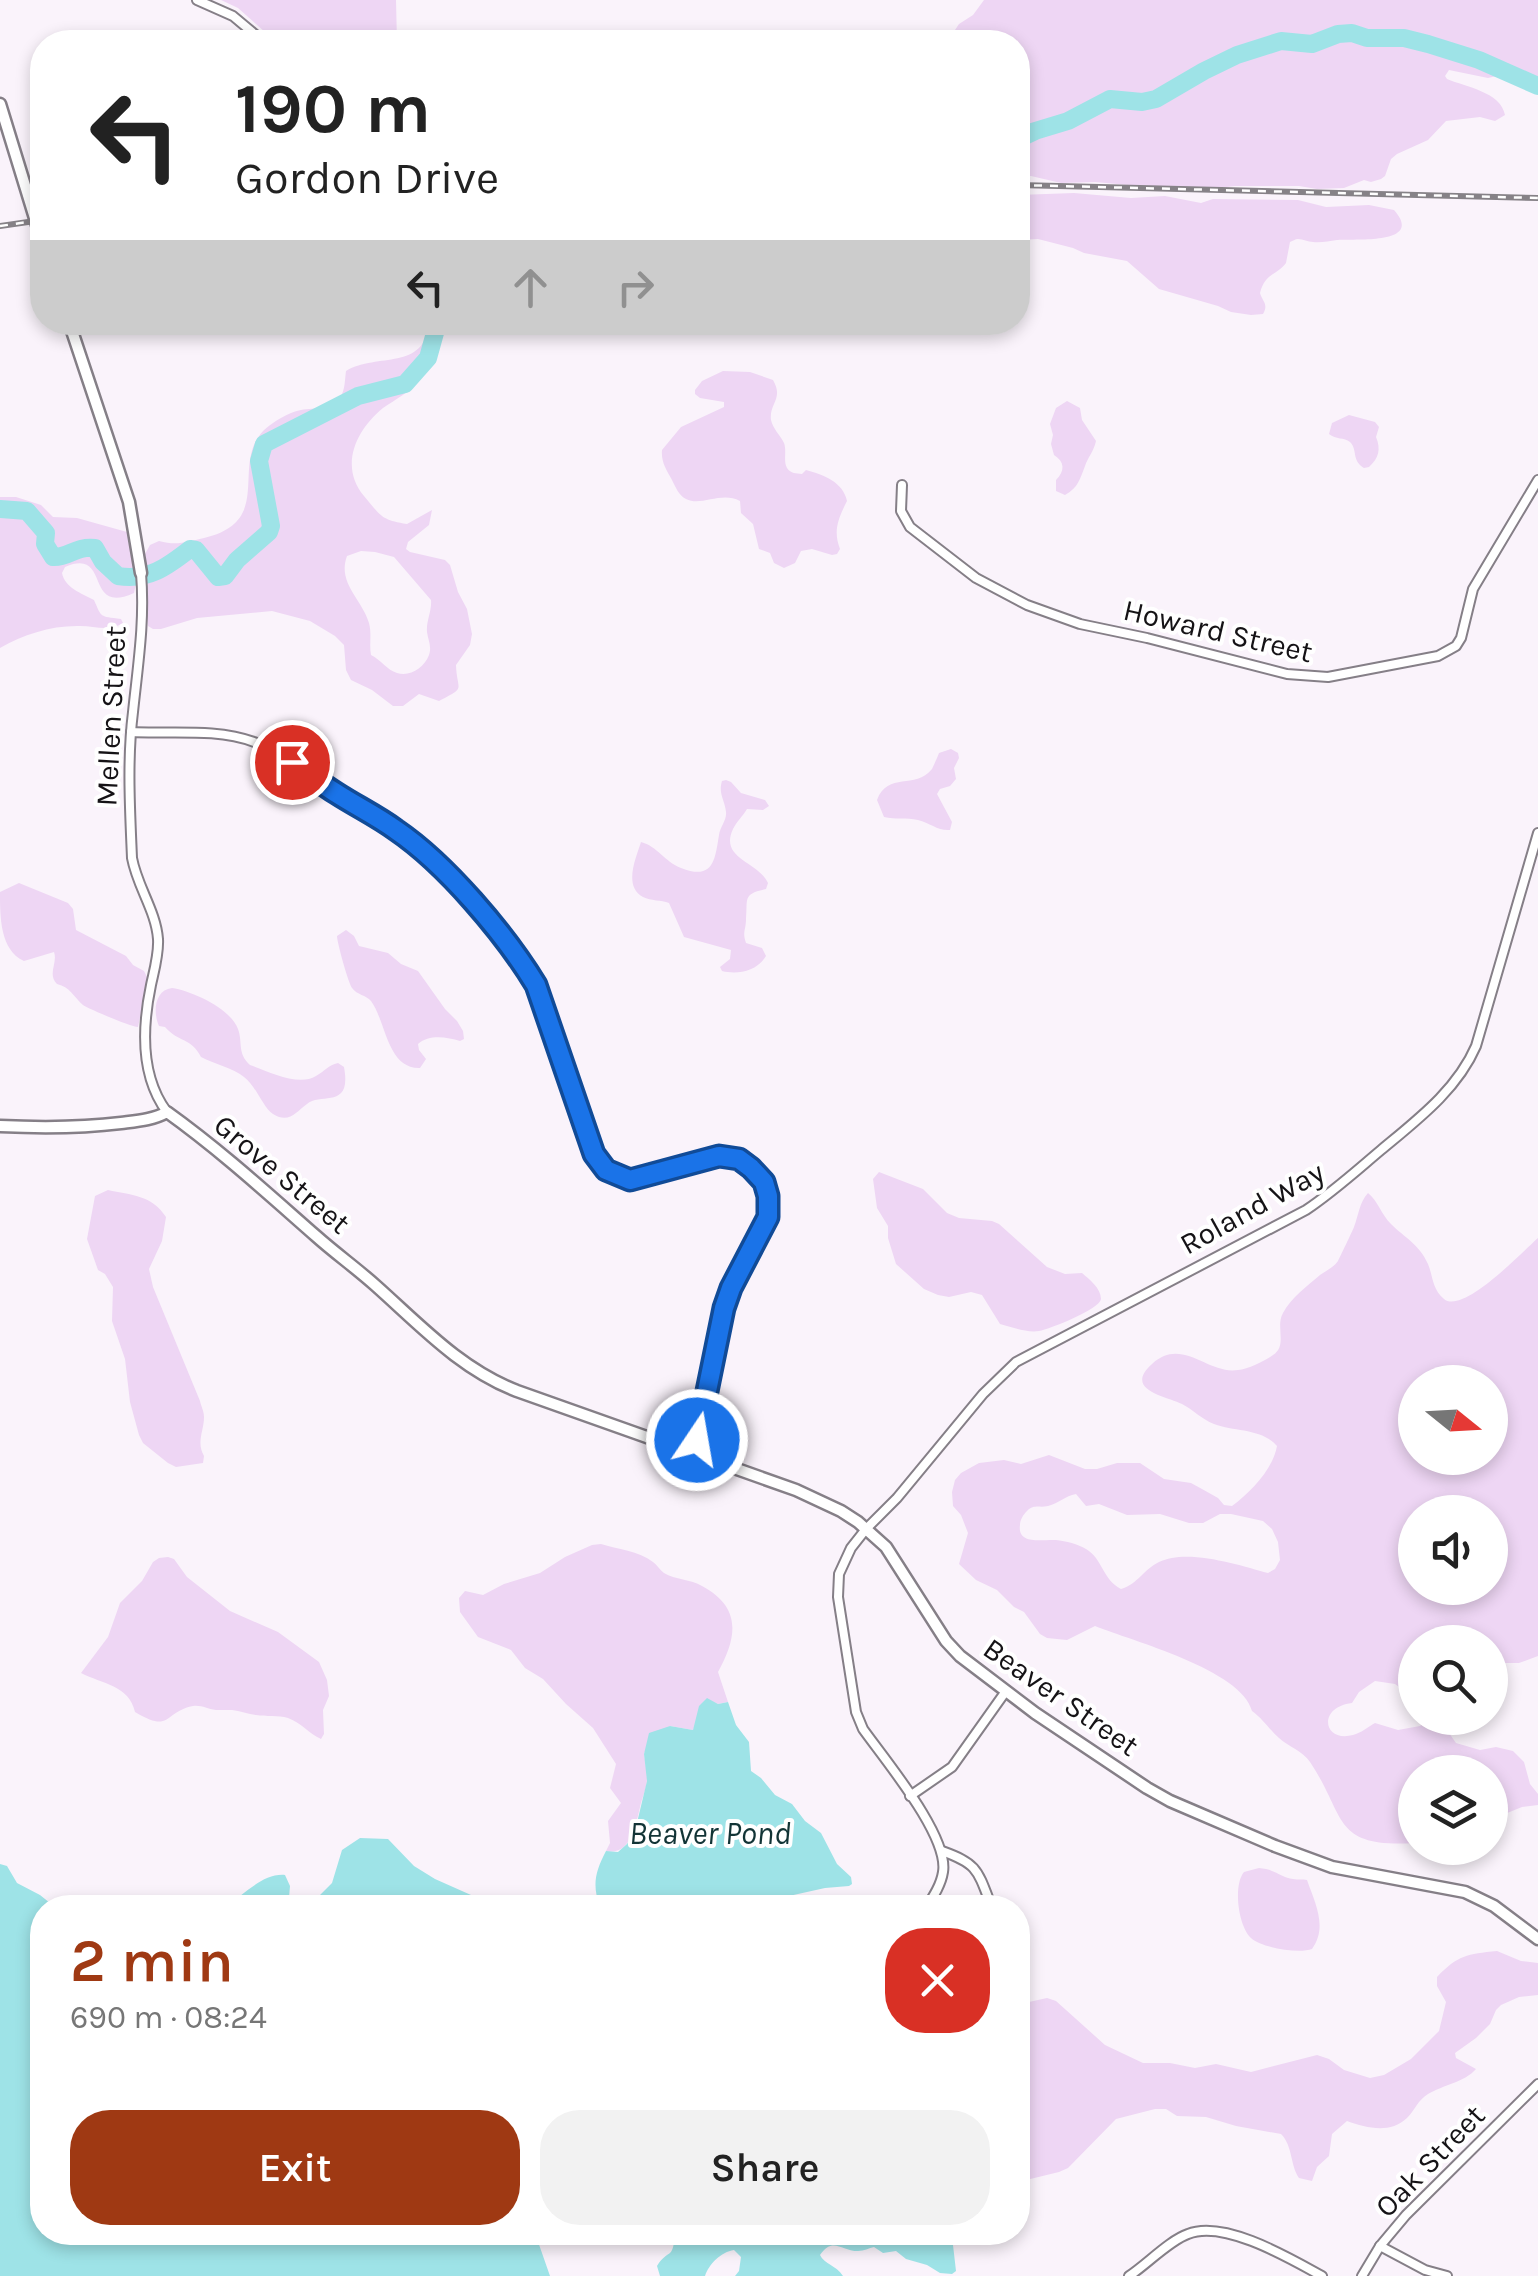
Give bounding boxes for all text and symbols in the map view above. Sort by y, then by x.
text: 190 m [235,68,431,150]
icon: left [70,70,200,200]
text: Gordon Drive [235,152,499,204]
icon: left [398,260,453,315]
icon: ahead [503,260,558,315]
icon: right [608,260,663,315]
street label: Howard Street [1120,592,1316,670]
street label: Mellen Street [88,625,134,807]
pin [250,720,335,805]
icon: arrive [265,735,320,790]
street label: Grove Street [207,1107,357,1241]
street label: Roland Way [1174,1154,1330,1262]
north arrow [1398,1365,1508,1475]
map controls [1398,1365,1508,1865]
position arrow [645,1388,749,1492]
button: sound [1398,1495,1508,1605]
button: search [1398,1625,1508,1735]
street label: Beaver Street [976,1630,1146,1764]
button: layers [1398,1755,1508,1865]
water label: Beaver Pond [629,1815,791,1852]
text: 2 min [70,1926,234,1996]
button: close [885,1928,990,2033]
text: 690 m · 08:24 [70,1999,267,2036]
street label: Oak Street [1368,2097,1492,2225]
button: Exit [70,2110,520,2225]
button: Share [540,2110,990,2225]

